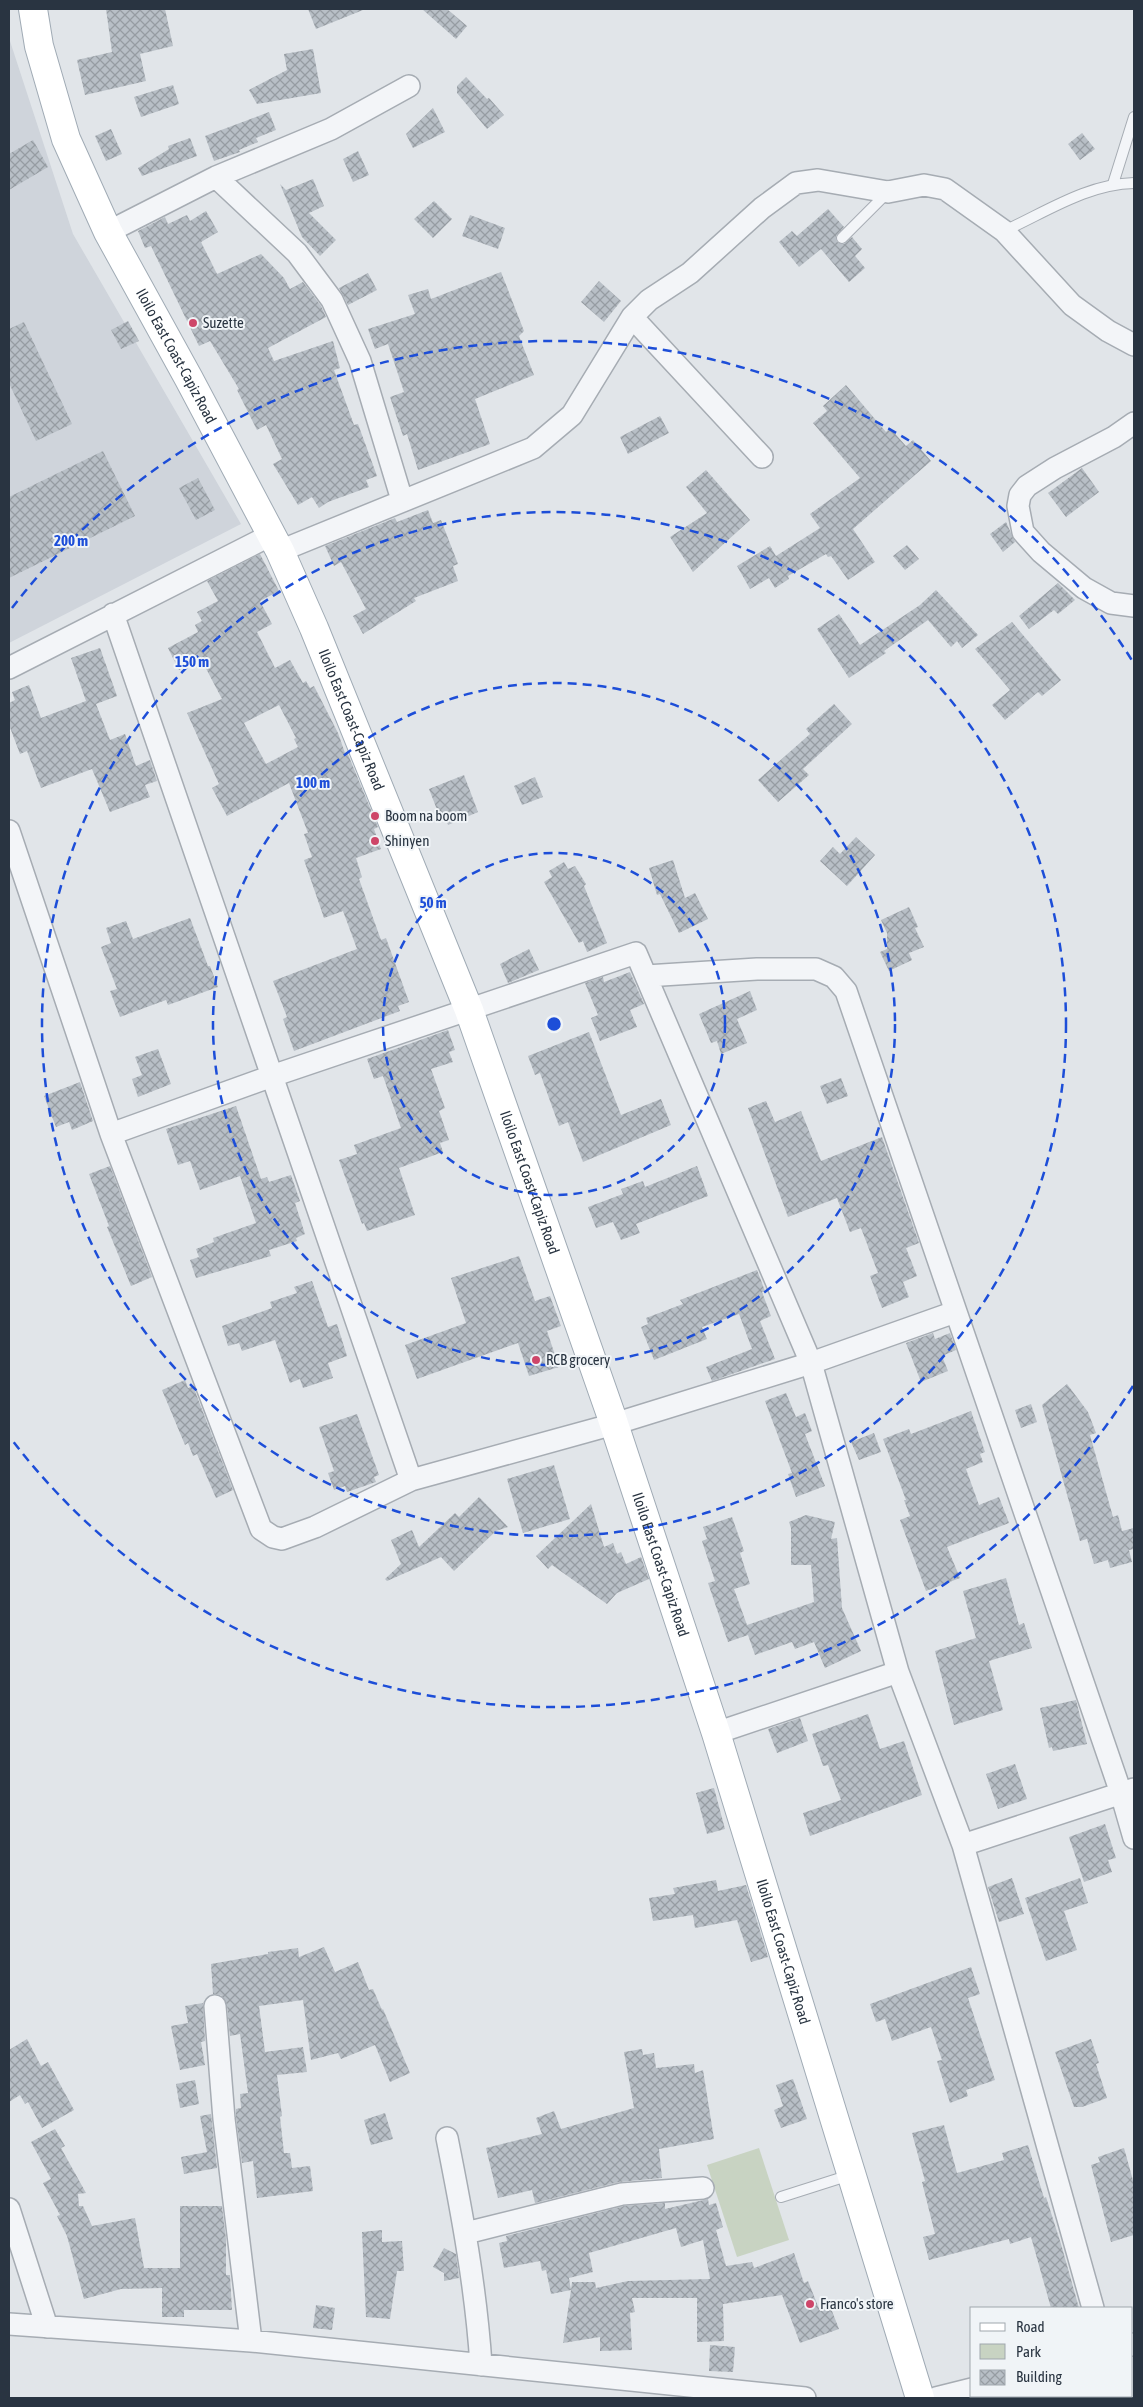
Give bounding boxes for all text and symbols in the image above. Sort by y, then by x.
street label: Iloilo East Coast-Capiz Road [133,286,220,426]
place label: Suzette [203,314,244,331]
marker: Suzette [187,317,199,329]
text: 200 m [54,532,88,549]
street label: Iloilo East Coast-Capiz Road [315,646,388,793]
text: 150 m [175,653,209,670]
text: 100 m [296,774,330,791]
place label: Boom na boom [385,807,467,824]
marker: Boom na boom [369,810,381,822]
place label: Shinyen [385,832,429,849]
marker: Shinyen [369,835,381,847]
text: 50 m [420,894,447,911]
centre of rings [545,1015,563,1033]
street label: Iloilo East Coast-Capiz Road [497,1108,563,1256]
place label: RCB grocery [546,1351,610,1368]
marker: RCB grocery [530,1354,542,1366]
street label: Iloilo East Coast-Capiz Road [629,1490,693,1639]
street label: Iloilo East Coast-Capiz Road [753,1877,814,2026]
place label: Franco's store [820,2295,894,2312]
marker: Franco's store [804,2298,816,2310]
legend [970,2307,1133,2397]
text: Road [1016,2318,1045,2335]
text: Park [1016,2343,1041,2360]
text: Building [1016,2368,1062,2385]

